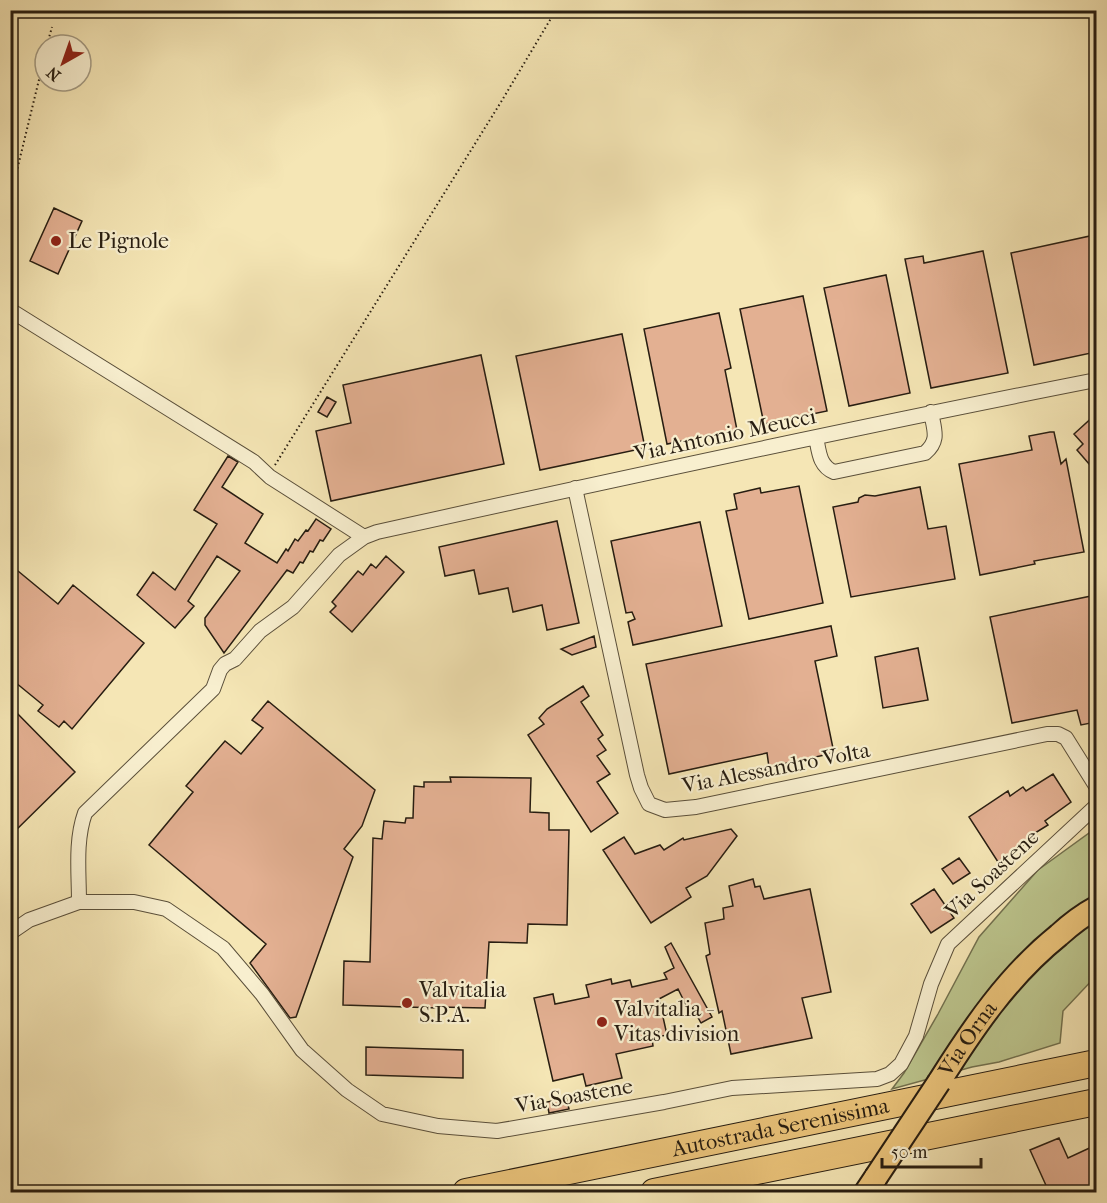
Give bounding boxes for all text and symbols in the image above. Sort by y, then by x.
north arrow [33,33,93,93]
text: N [42,62,64,85]
place label: Le Pignole [68,228,169,254]
marker: Le Pignole [49,234,63,248]
street label: Via Antonio Meucci [631,403,819,467]
street label: Via Alessandro Volta [679,737,873,799]
street label: Via Soastene [939,824,1044,925]
place label: Valvitalia S.P.A. [418,977,507,1028]
street label: Via Orna [932,995,1003,1082]
marker: Valvitalia S.P.A. [400,996,414,1010]
place label: Valvitalia - Vitas division [613,996,740,1047]
marker: Valvitalia - Vitas division [595,1015,609,1029]
street label: Via Soastene [512,1073,635,1119]
street label: Autostrada Serenissima [669,1093,892,1163]
scale bar [882,1131,981,1169]
text: 50 m [891,1142,928,1163]

